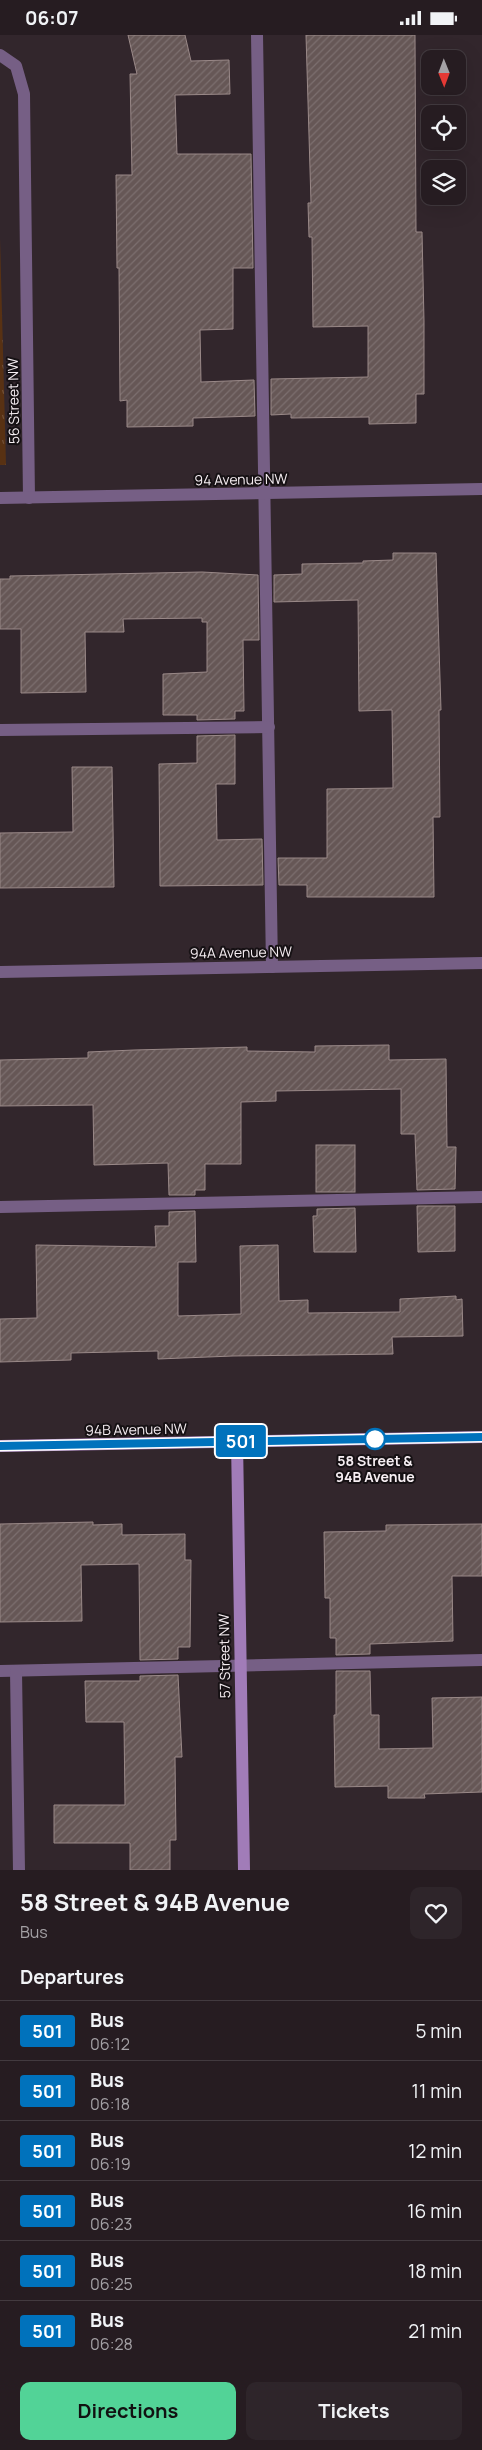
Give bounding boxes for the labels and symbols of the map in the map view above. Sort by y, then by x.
north arrow [421,50,466,95]
street label: 56 Street NW [3,358,23,444]
street label: 94 Avenue NW [194,469,288,489]
street label: 94A Avenue NW [190,942,292,962]
street label: 94B Avenue NW [85,1419,187,1439]
line badge: 501 [212,1425,270,1457]
marker: 58 Street & 94B Avenue [364,1428,386,1450]
place label: 58 Street & 94B Avenue [335,1451,415,1486]
street label: 57 Street NW [214,1614,234,1698]

